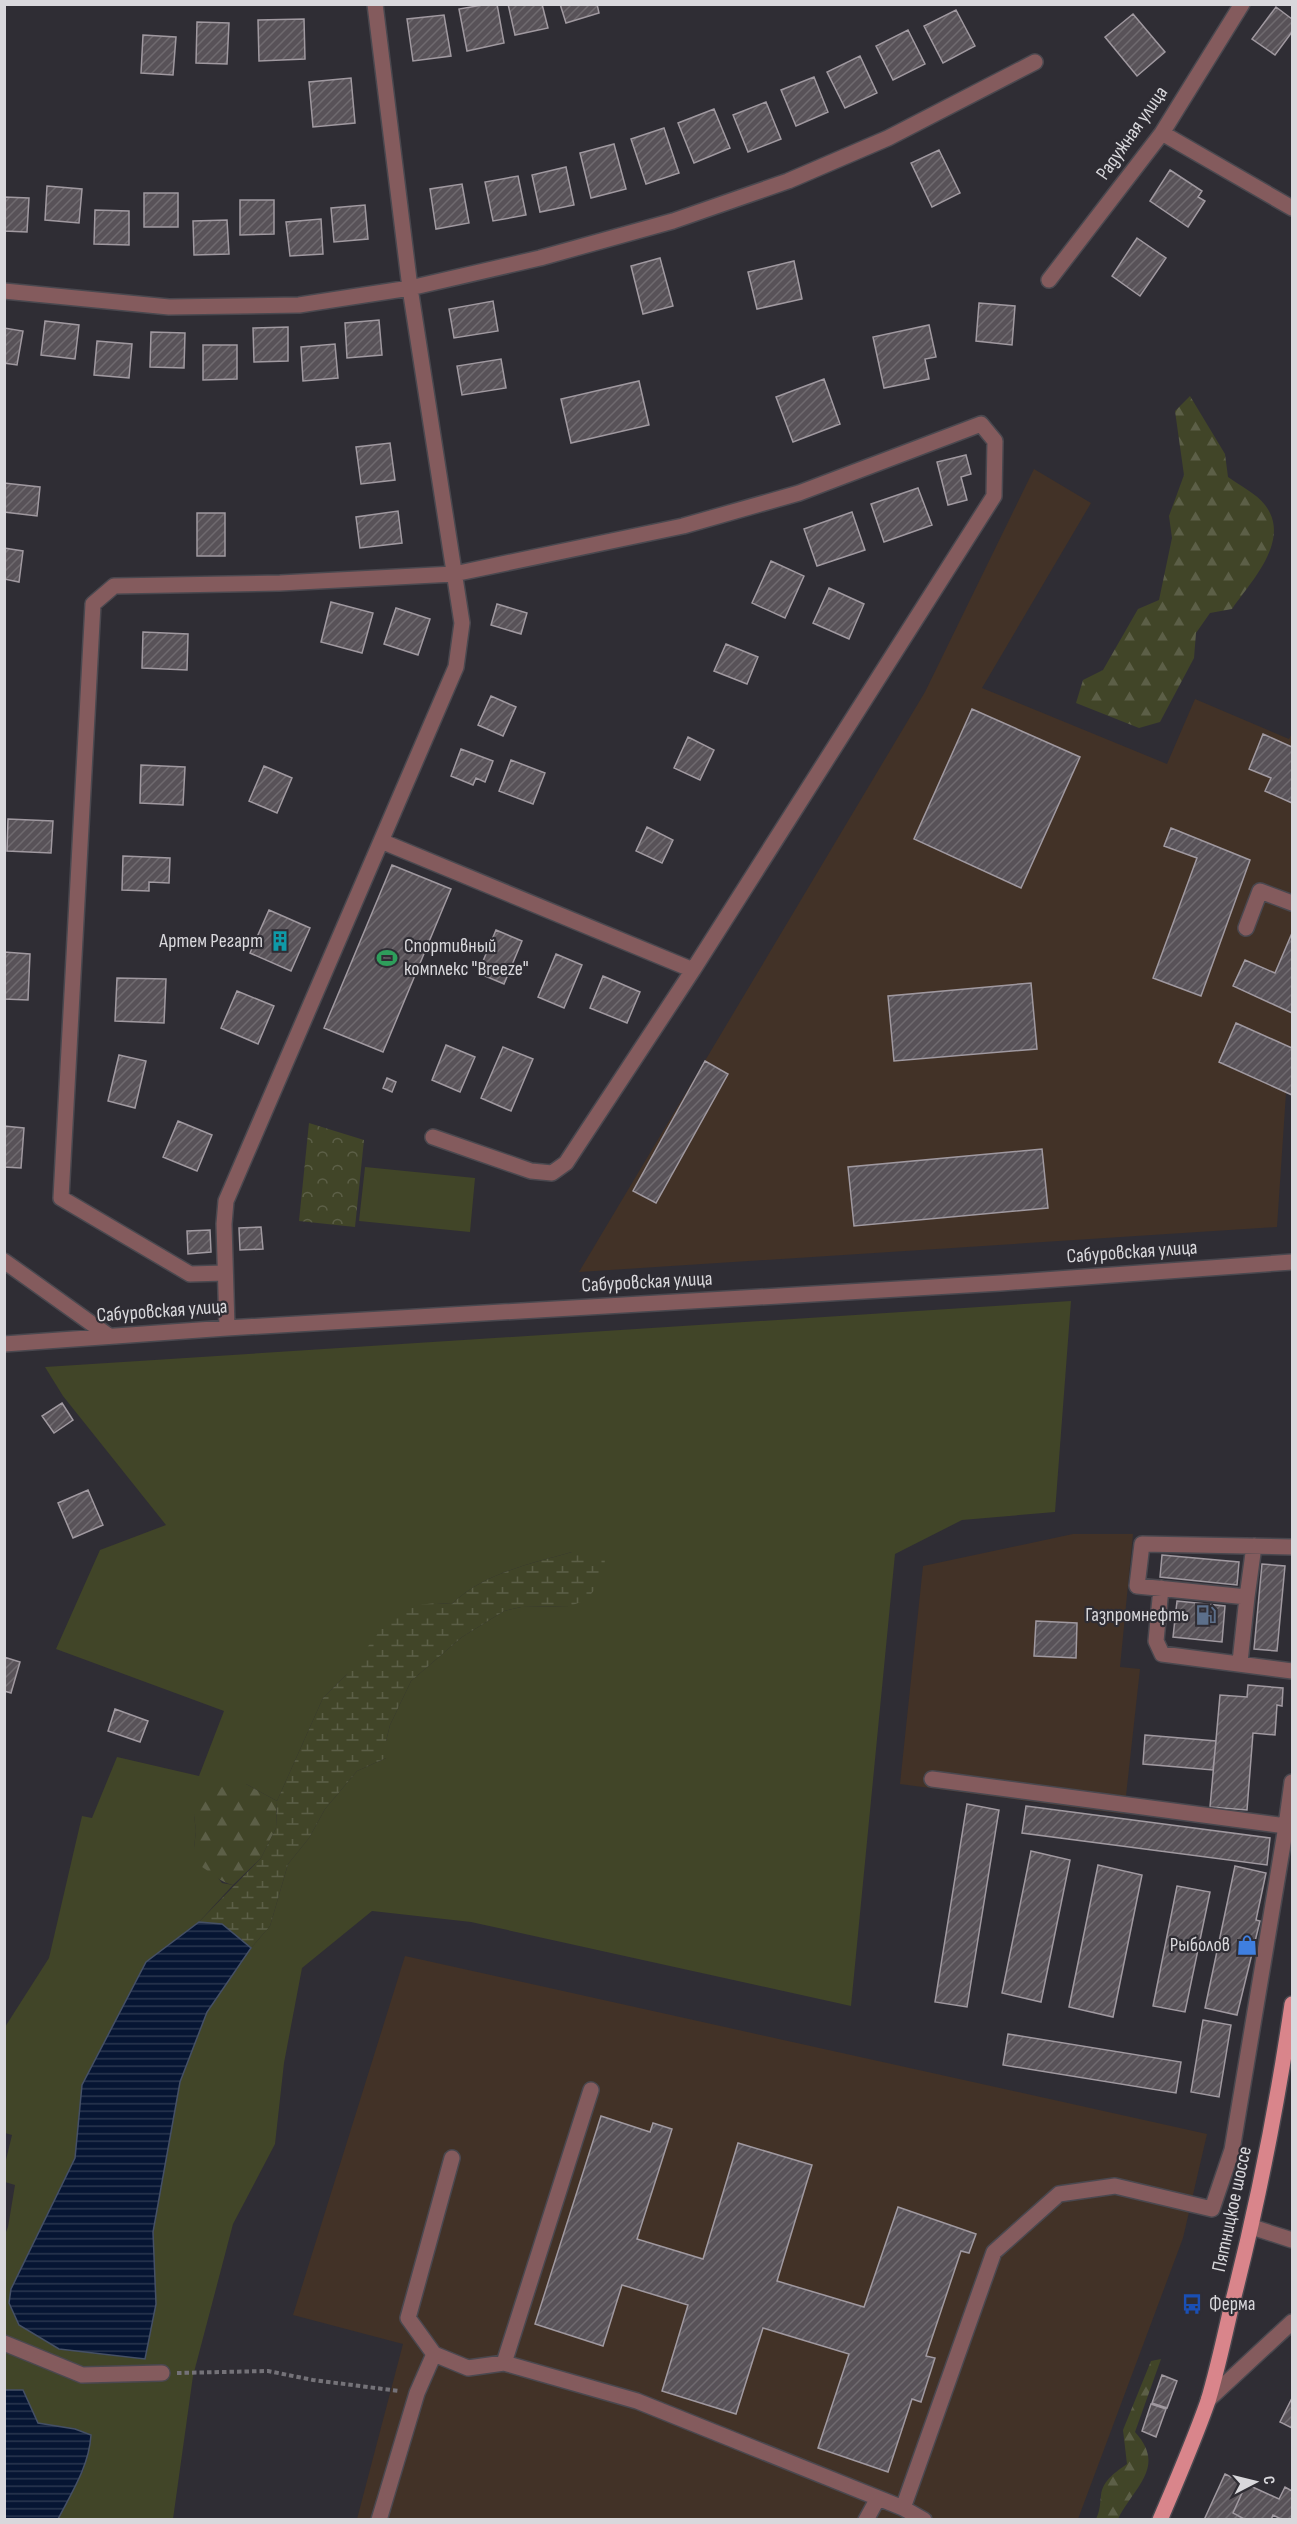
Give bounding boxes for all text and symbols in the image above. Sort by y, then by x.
street label: Радужная улица [1091,82,1173,184]
place label: Артем Регарт [158,929,263,953]
building icon: Артем Регарт [268,929,292,953]
place label: Спортивный комплекс "Breeze" [404,934,529,981]
sports icon: Спортивный комплекс "Breeze" [375,946,399,970]
street label: Сабуровская улица [1066,1235,1198,1269]
street label: Сабуровская улица [581,1267,713,1297]
street label: Сабуровская улица [96,1294,228,1328]
place label: Газпромнефть [1085,1603,1189,1627]
fuel station icon: Газпромнефть [1194,1603,1218,1627]
place label: Рыболов [1170,1933,1230,1957]
shop icon: Рыболов [1235,1933,1259,1957]
street label: Пятницкое шоссе [1207,2144,1257,2274]
bus stop icon: Ферма [1180,2292,1204,2316]
place label: Ферма [1209,2292,1255,2316]
north arrow [1225,2452,1285,2512]
text: С [1258,2475,1278,2486]

